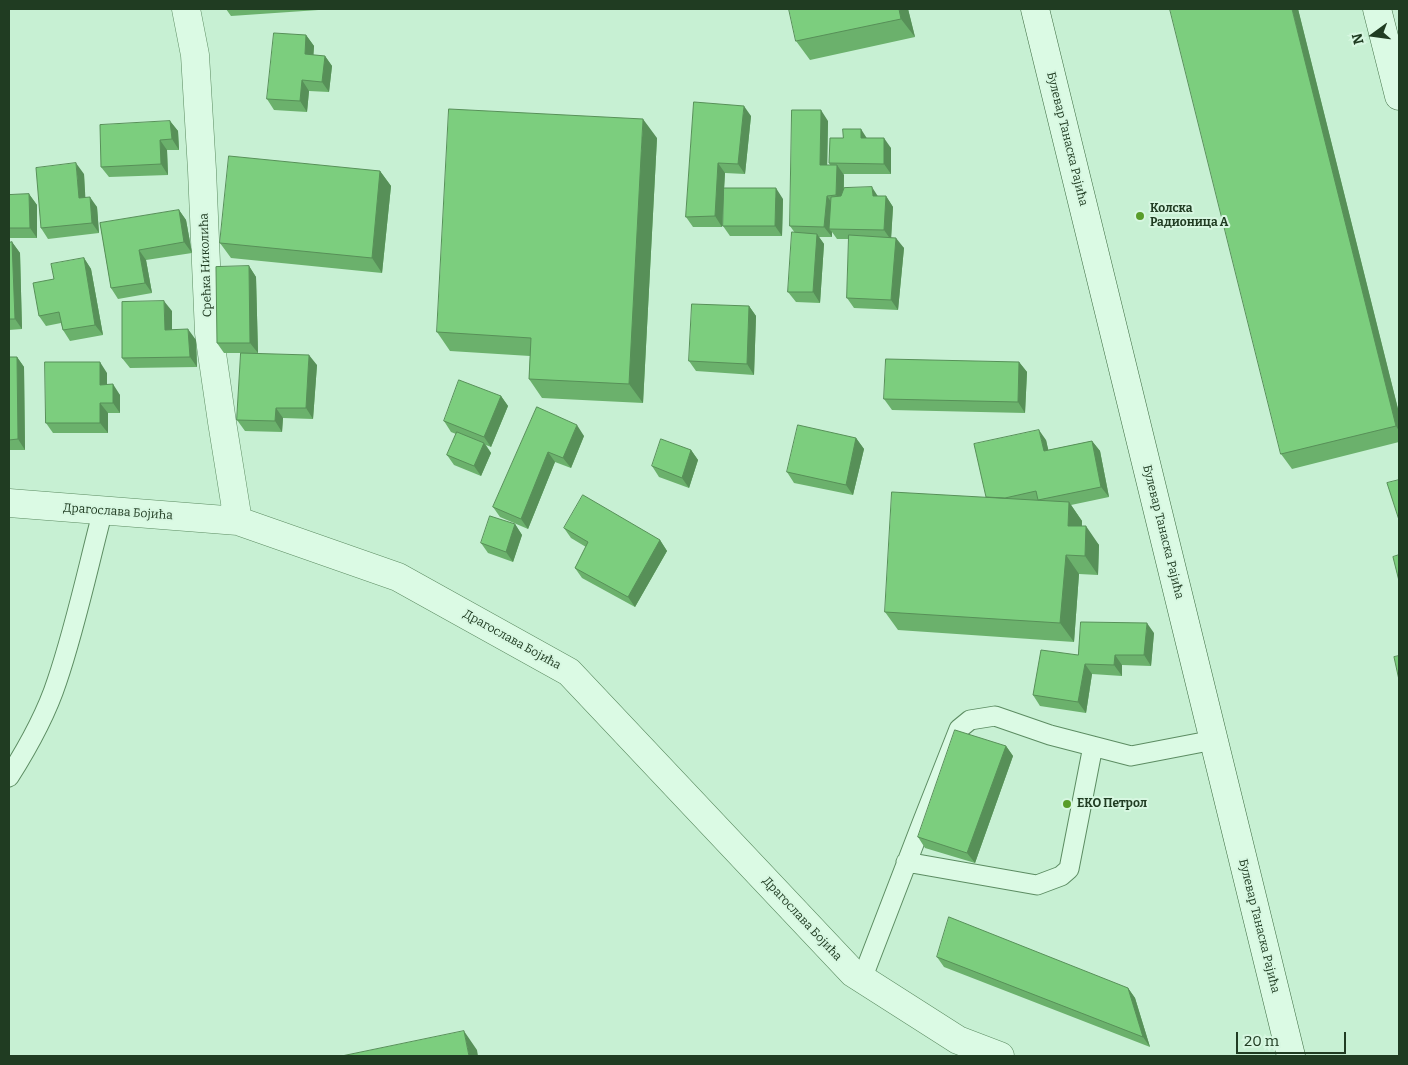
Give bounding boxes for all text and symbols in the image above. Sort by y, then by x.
north arrow [1348,10,1398,60]
text: N [1348,31,1368,46]
street label: Булевар Танаска Рајића [1043,70,1091,208]
place label: Колска Радионица А [1150,202,1228,230]
marker: Колска Радионица А [1134,210,1146,222]
street label: Срећка Николића [197,213,215,317]
street label: Булевар Танаска Рајића [1139,463,1187,601]
street label: Драгослава Бојића [63,501,173,523]
street label: Драгослава Бојића [461,607,563,673]
place label: ЕКО Петрол [1077,797,1147,811]
marker: ЕКО Петрол [1061,798,1073,810]
street label: Булевар Танаска Рајића [1235,857,1283,995]
street label: Драгослава Бојића [759,874,845,964]
scale bar [1238,1022,1348,1054]
text: 20 m [1244,1032,1279,1050]

